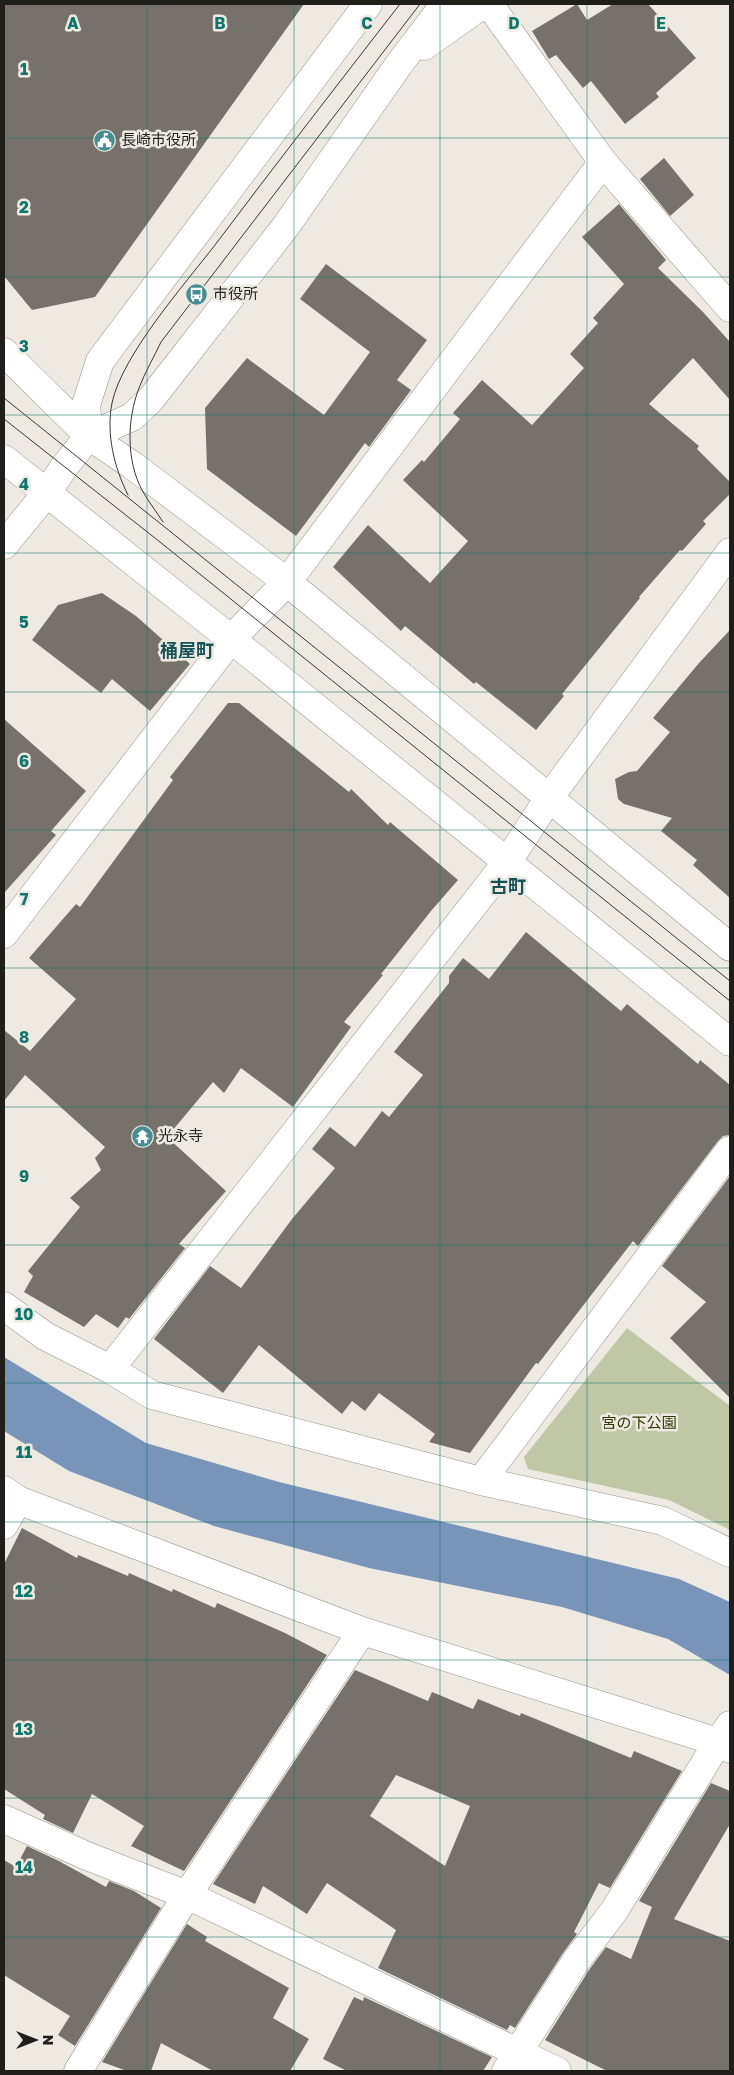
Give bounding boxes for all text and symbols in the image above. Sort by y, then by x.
text: A [67,13,79,33]
text: B [214,13,226,33]
text: C [361,13,373,33]
text: D [508,13,520,33]
text: E [656,13,666,33]
text: 1 [20,59,28,79]
public building icon: 長崎市役所 [93,128,117,152]
place label: 長崎市役所 [121,130,196,148]
text: 2 [19,197,29,217]
bus stop icon: 市役所 [185,282,209,306]
place label: 市役所 [213,284,258,302]
text: 3 [19,336,29,356]
text: 4 [19,474,29,494]
text: 5 [19,612,29,632]
district label: 桶屋町 [160,639,214,661]
text: 6 [19,751,29,771]
district label: 古町 [490,875,526,897]
text: 7 [20,889,29,909]
text: 8 [19,1027,29,1047]
temple icon: 光永寺 [130,1124,154,1148]
place label: 光永寺 [158,1126,203,1144]
text: 9 [19,1166,29,1186]
text: 10 [15,1304,33,1324]
park label: 宮の下公園 [601,1413,677,1431]
text: 11 [16,1442,32,1462]
text: 12 [15,1581,33,1601]
text: 13 [15,1719,33,1739]
text: 14 [15,1857,33,1877]
north arrow [10,2015,60,2065]
text: N [40,2035,57,2045]

